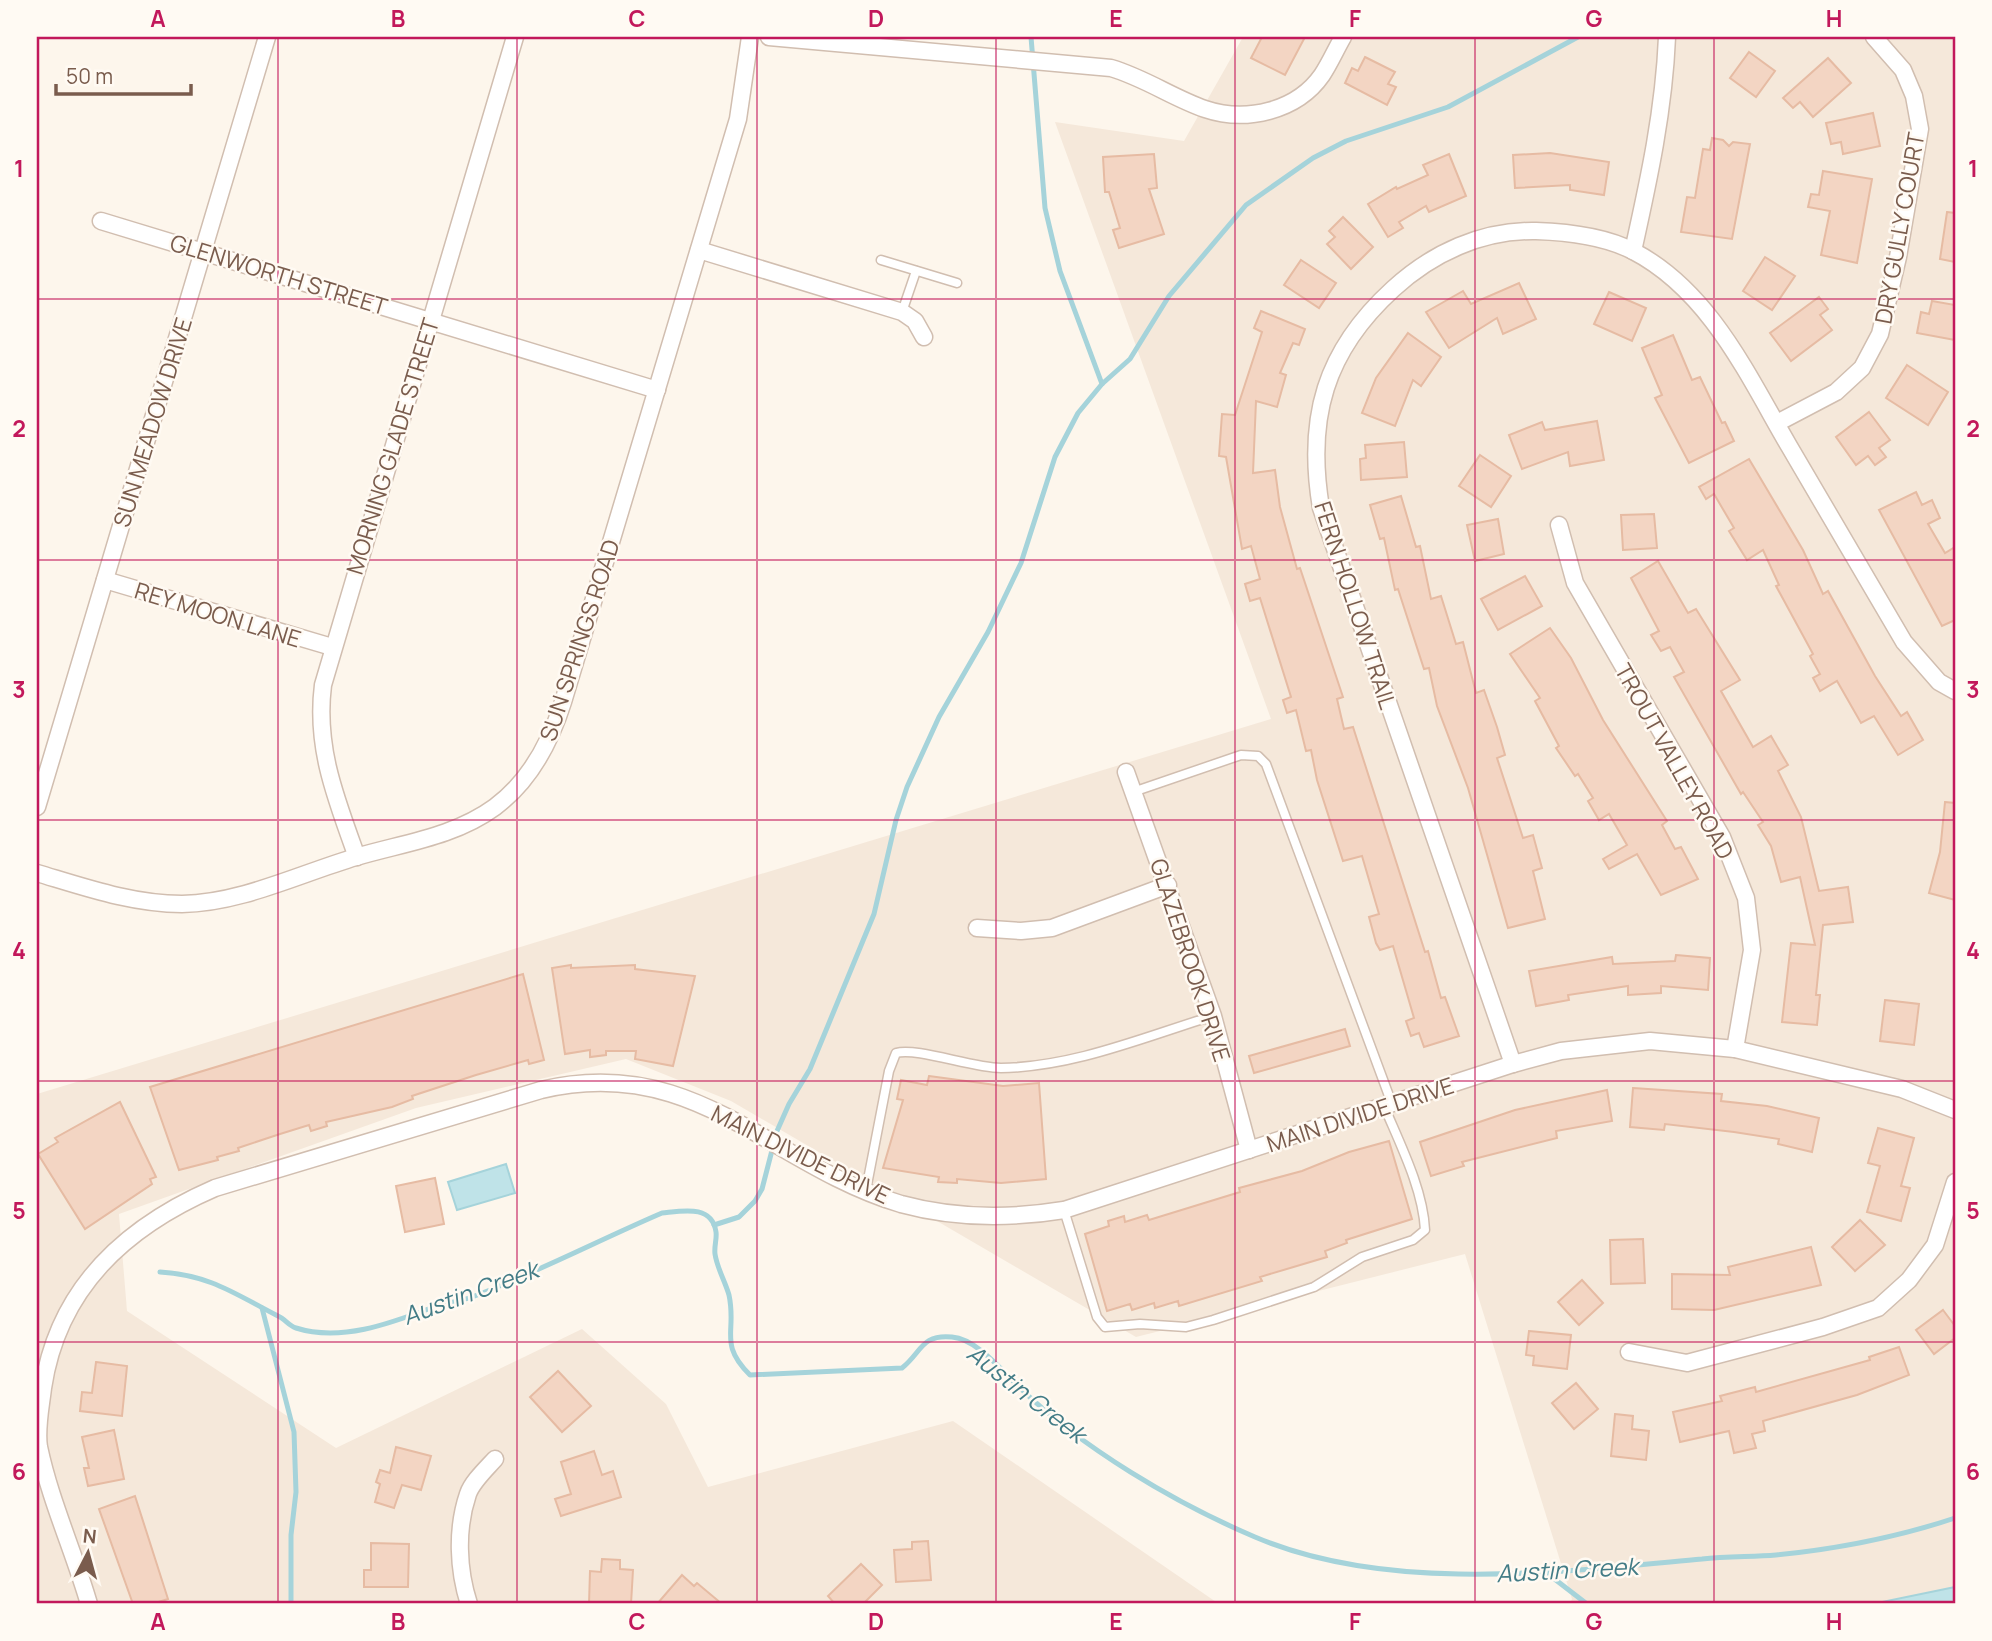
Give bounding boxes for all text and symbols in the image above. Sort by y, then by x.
text: A [150,2,166,34]
text: B [391,2,405,34]
text: C [629,2,646,34]
text: D [868,2,884,34]
text: E [1109,2,1123,34]
text: F [1349,2,1361,34]
text: G [1586,2,1603,34]
text: H [1826,2,1842,34]
scale bar [56,52,191,96]
text: 50 m [66,62,113,90]
street label: DRY GULLY COURT [1866,130,1932,326]
text: 1 [14,152,24,184]
text: 1 [1968,152,1978,184]
street label: GLENWORTH STREET [167,226,392,322]
street label: SUN MEADOW DRIVE [105,313,199,531]
street label: MORNING GLADE STREET [338,314,446,578]
text: 2 [12,412,26,444]
text: 2 [1966,412,1980,444]
street label: FERN HOLLOW TRAIL [1307,497,1405,713]
street label: SUN SPRINGS ROAD [531,535,627,745]
street label: REY MOON LANE [131,574,305,654]
street label: TROUT VALLEY ROAD [1608,657,1742,865]
text: 3 [12,673,26,705]
text: 3 [1966,673,1980,705]
street label: GLAZEBROOK DRIVE [1143,854,1239,1066]
text: 4 [12,934,26,966]
text: 4 [1966,934,1980,966]
street label: MAIN DIVIDE DRIVE [1262,1069,1458,1159]
street label: MAIN DIVIDE DRIVE [706,1097,896,1211]
text: 5 [12,1194,26,1226]
text: 5 [1966,1194,1980,1226]
water label: Austin Creek [398,1251,545,1332]
water label: Austin Creek [961,1336,1095,1452]
text: 6 [12,1455,26,1487]
text: 6 [1966,1455,1980,1487]
north arrow [52,1518,122,1588]
text: N [82,1522,98,1550]
water label: Austin Creek [1495,1549,1642,1589]
text: A [150,1605,166,1637]
text: B [391,1605,405,1637]
text: C [629,1605,646,1637]
text: D [868,1605,884,1637]
text: E [1109,1605,1123,1637]
text: F [1349,1605,1361,1637]
text: G [1586,1605,1603,1637]
text: H [1826,1605,1842,1637]

